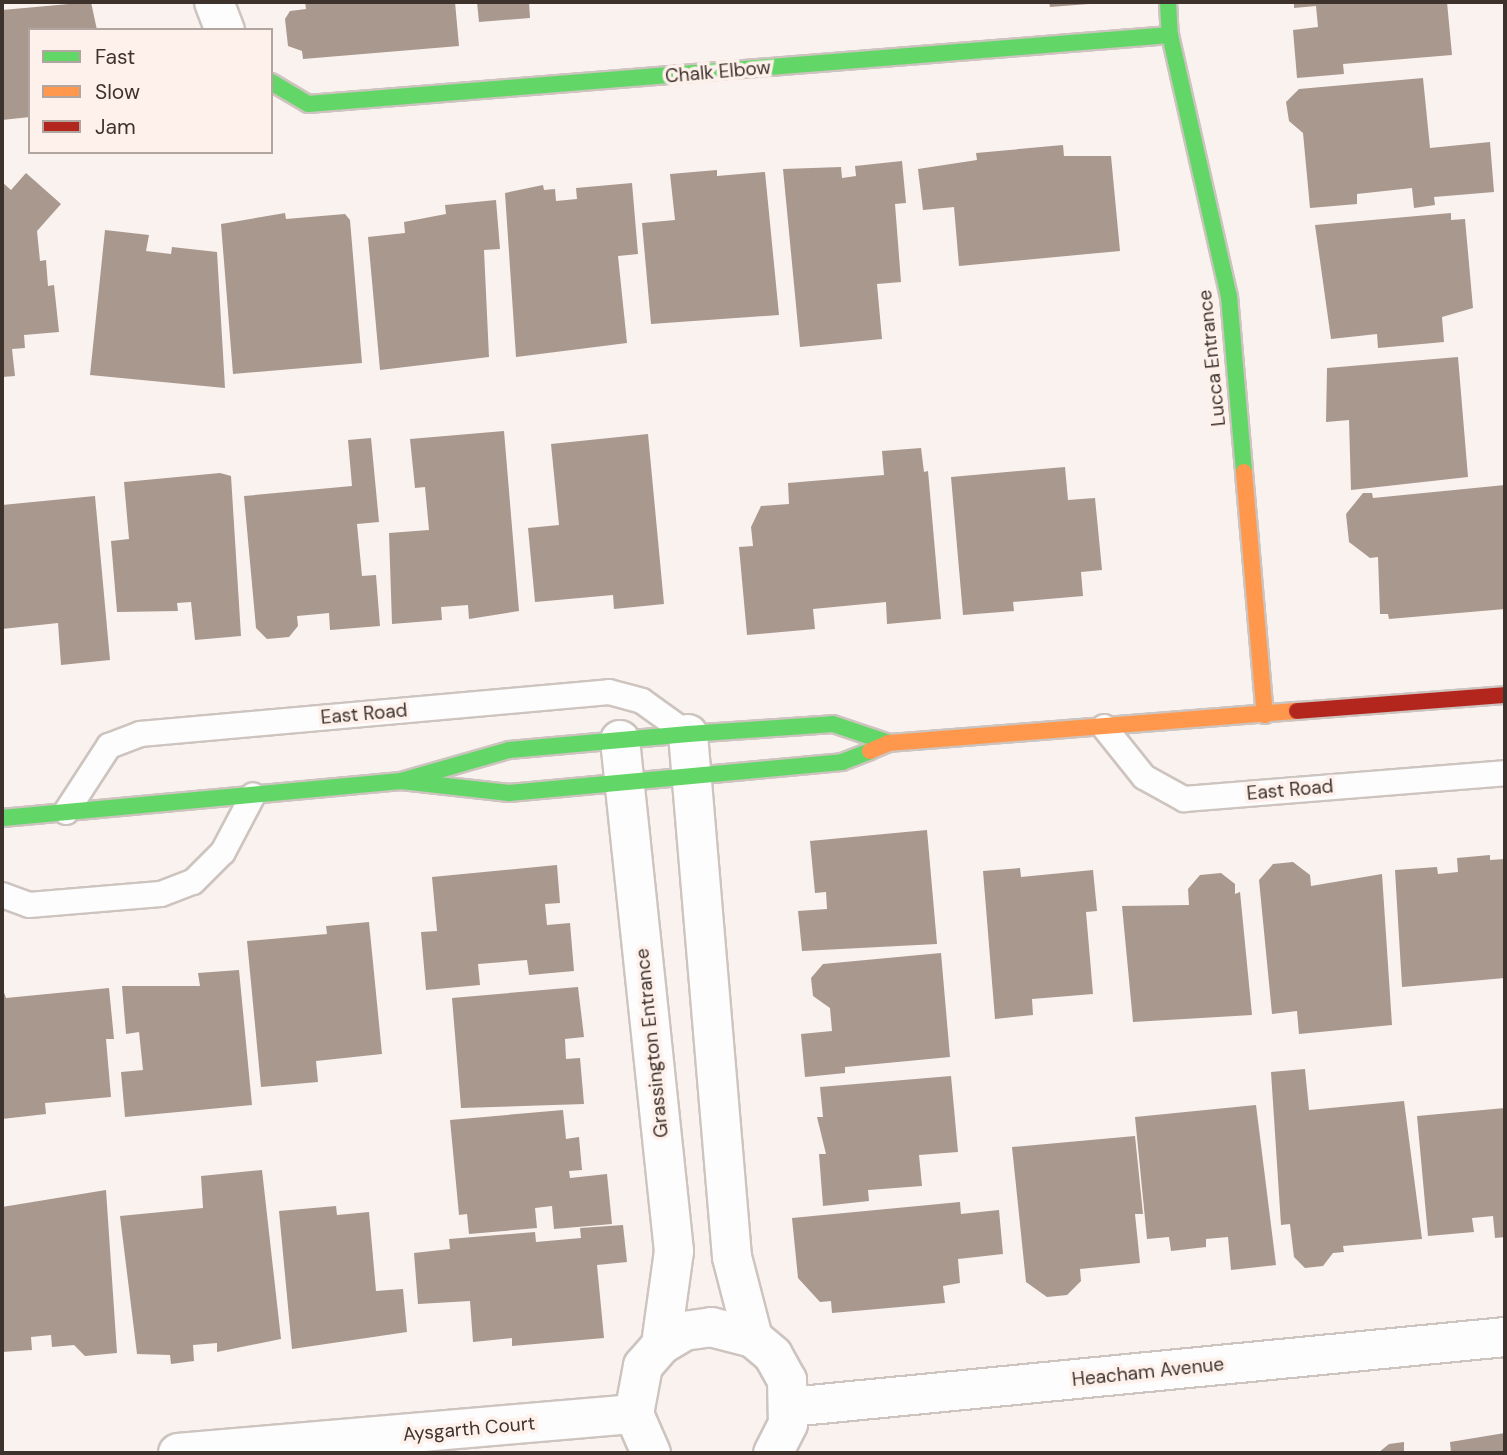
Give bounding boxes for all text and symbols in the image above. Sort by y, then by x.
legend [28,28,273,154]
text: Fast [95,43,135,71]
street label: Chalk Elbow [664,56,772,88]
text: Slow [95,78,140,106]
text: Jam [95,113,136,141]
street label: Lucca Entrance [1193,289,1231,427]
street label: East Road [320,699,408,729]
street label: East Road [1246,775,1334,805]
street label: Grassington Entrance [631,947,673,1139]
street label: Heacham Avenue [1071,1353,1225,1391]
street label: Aysgarth Court [402,1412,536,1446]

